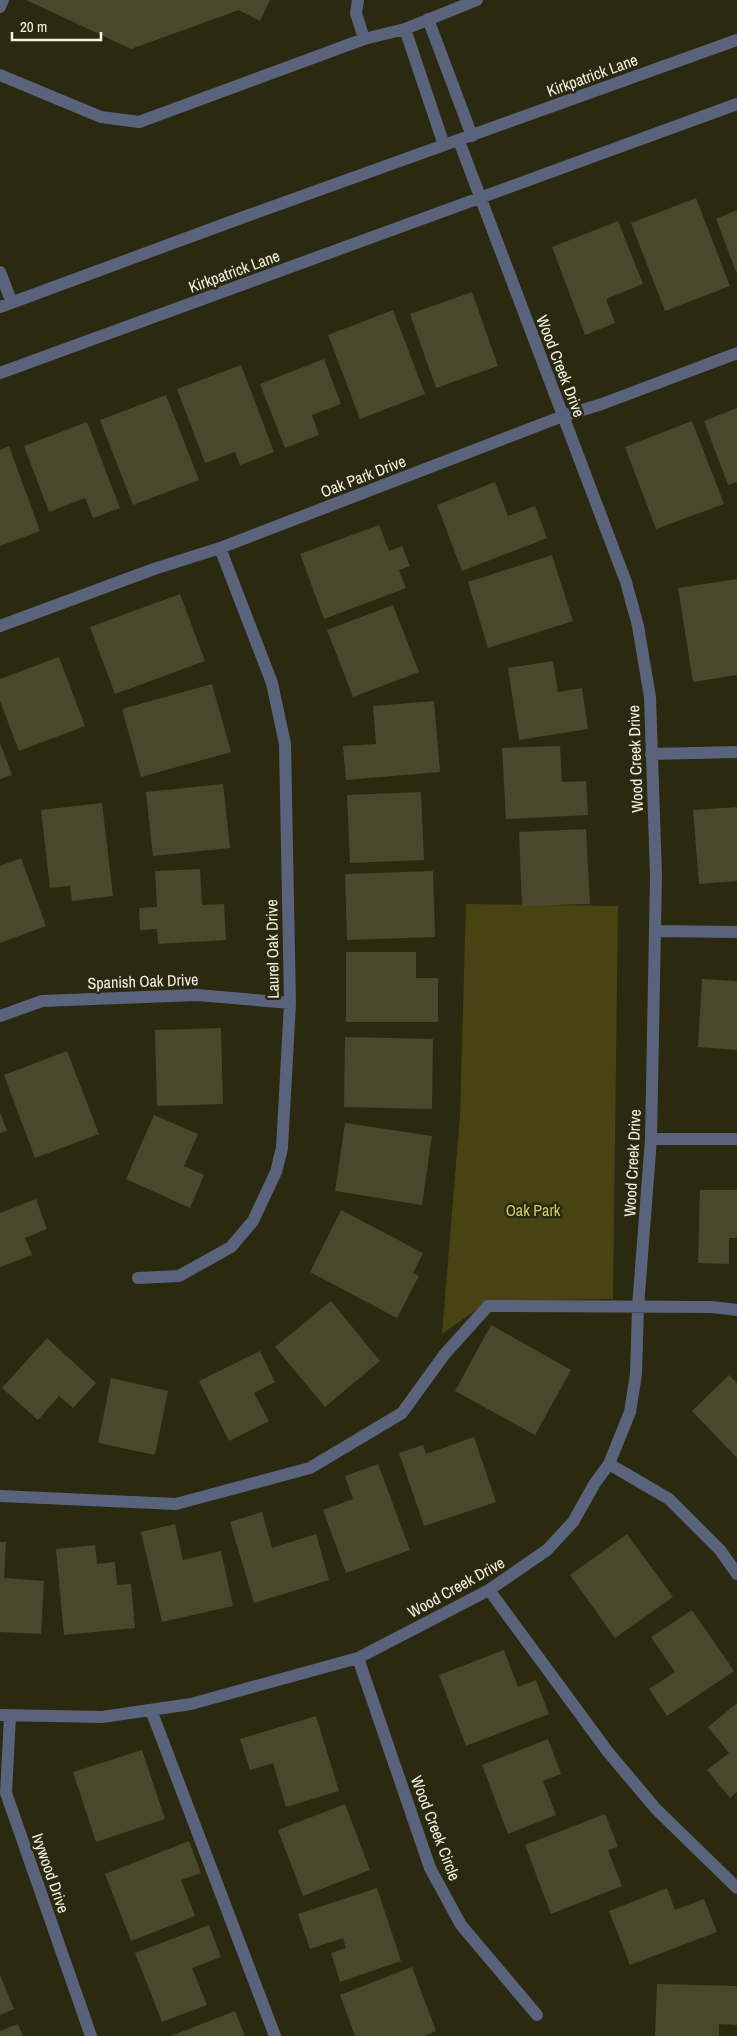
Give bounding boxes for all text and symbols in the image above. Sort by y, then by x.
scale bar [12,10,101,42]
text: 20 m [20,16,47,37]
street label: Kirkpatrick Lane [543,48,641,102]
street label: Kirkpatrick Lane [185,244,283,298]
street label: Wood Creek Drive [531,312,591,420]
street label: Oak Park Drive [317,450,409,502]
street label: Wood Creek Drive [622,705,648,813]
street label: Laurel Oak Drive [260,899,284,999]
street label: Spanish Oak Drive [87,968,199,994]
street label: Wood Creek Drive [618,1109,646,1217]
park label: Oak Park [506,1199,561,1221]
street label: Wood Creek Drive [404,1551,508,1623]
street label: Wood Creek Circle [406,1772,466,1884]
street label: Ivywood Drive [27,1830,75,1916]

